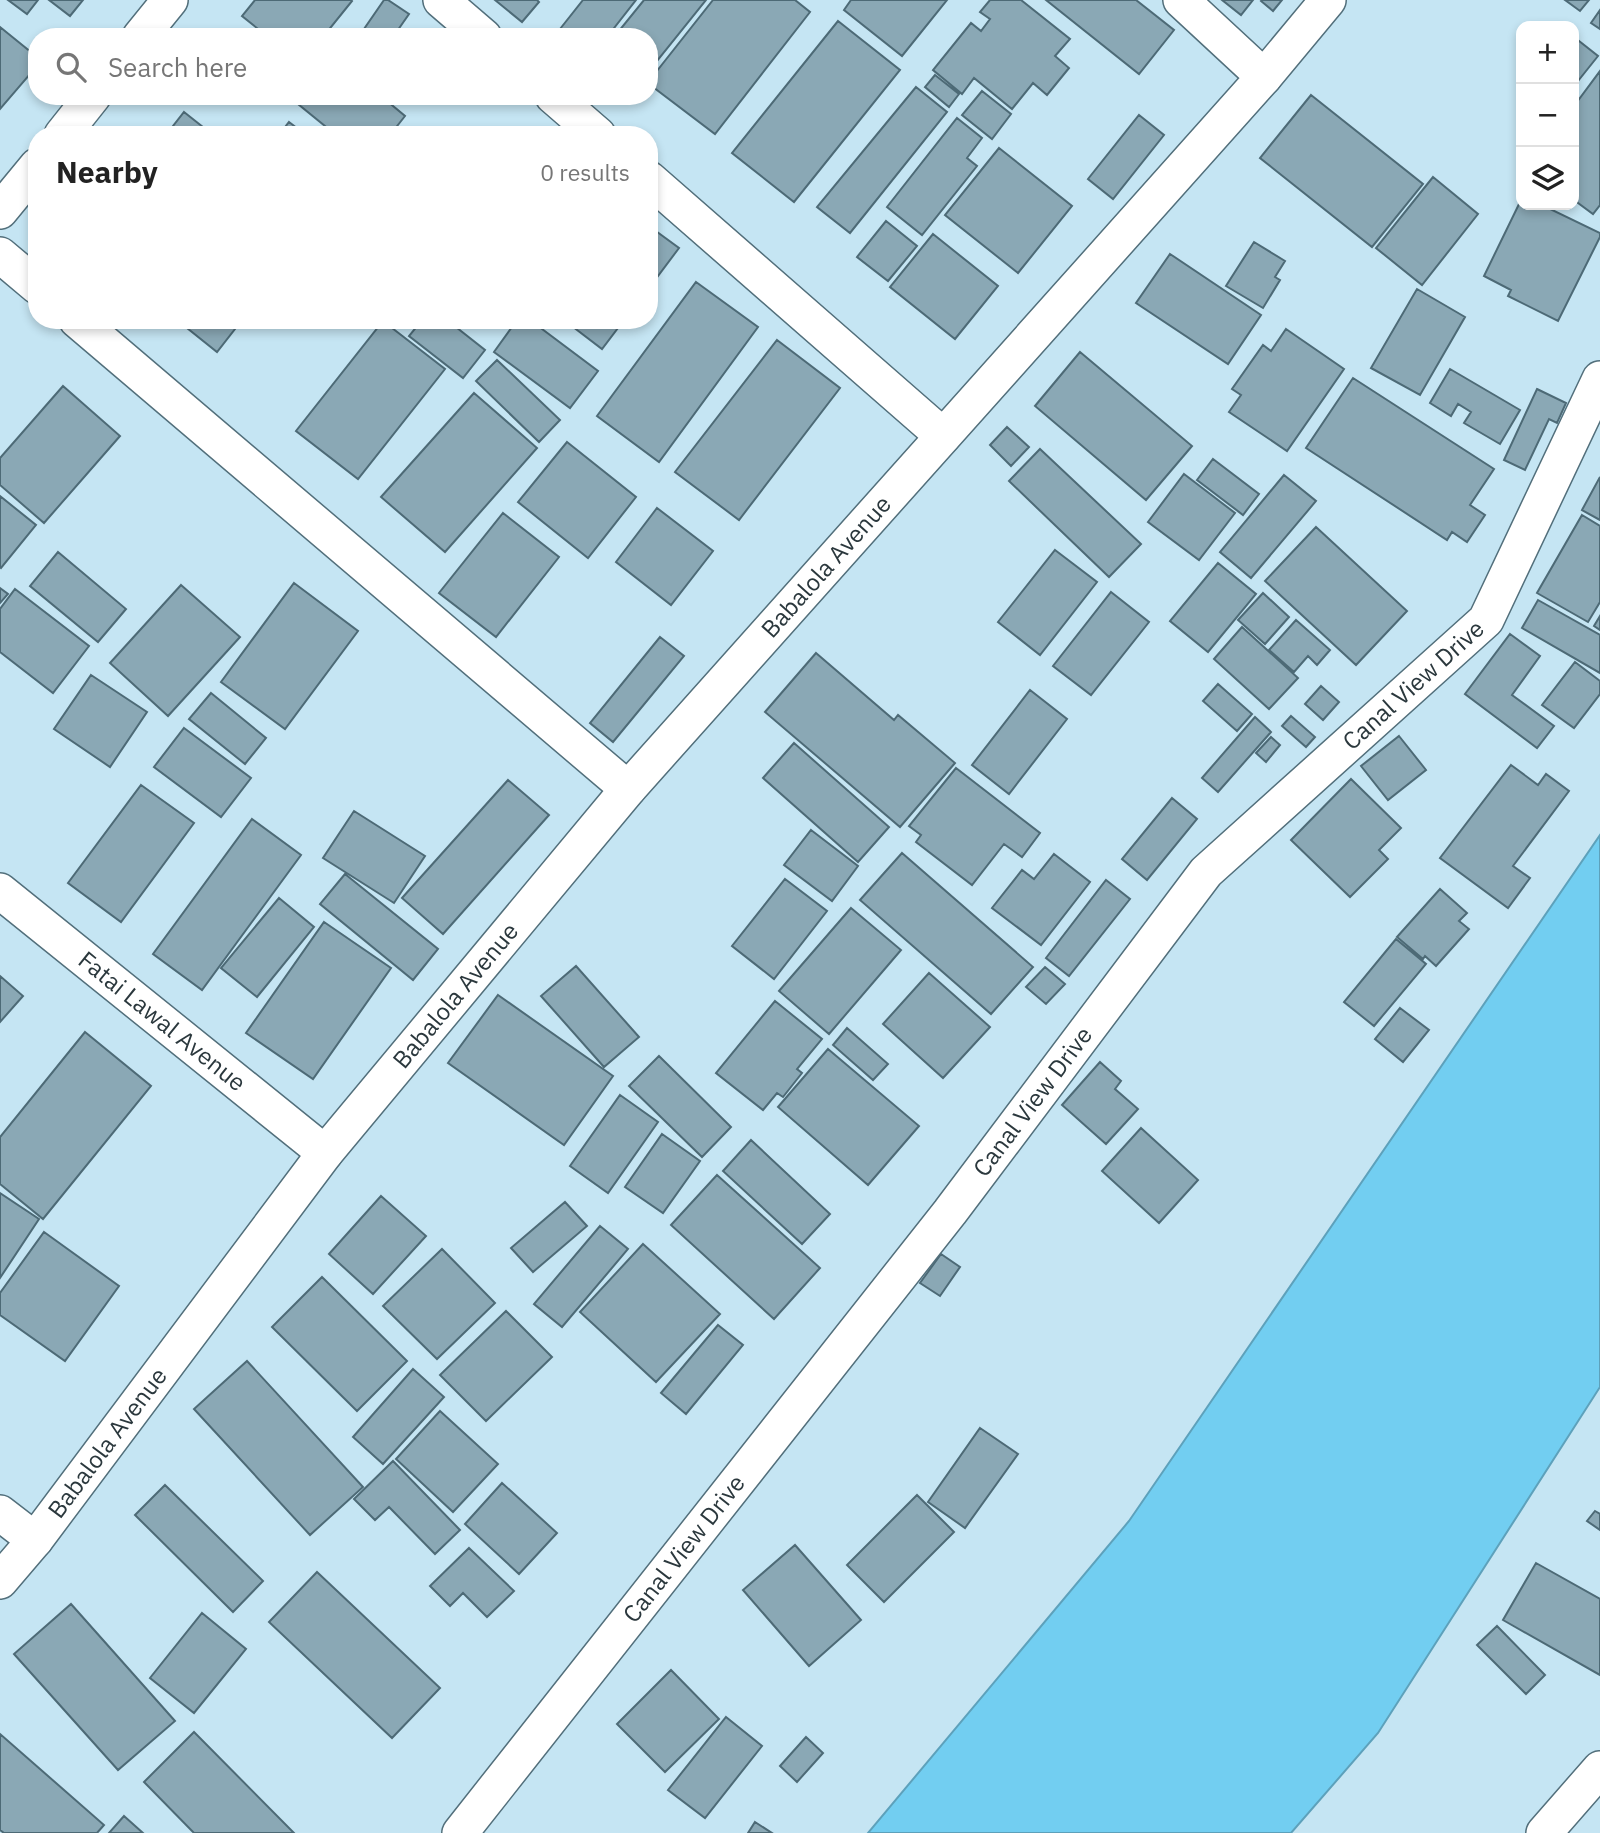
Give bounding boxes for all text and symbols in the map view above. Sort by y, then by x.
map controls [1516,21,1579,210]
button: + [1516,21,1579,84]
search box [28,28,658,105]
icon: search [52,48,90,86]
text: Search here [108,50,247,84]
button: − [1516,84,1579,147]
button: layers [1516,147,1579,210]
text: Nearby [56,152,158,191]
text: 0 results [540,157,630,187]
street label: Babalola Avenue [754,488,898,644]
street label: Canal View Drive [1335,612,1491,756]
street label: Babalola Avenue [385,916,525,1075]
street label: Fatai Lawal Avenue [72,944,253,1098]
street label: Canal View Drive [965,1020,1099,1183]
street label: Babalola Avenue [40,1361,174,1524]
street label: Canal View Drive [615,1468,752,1629]

